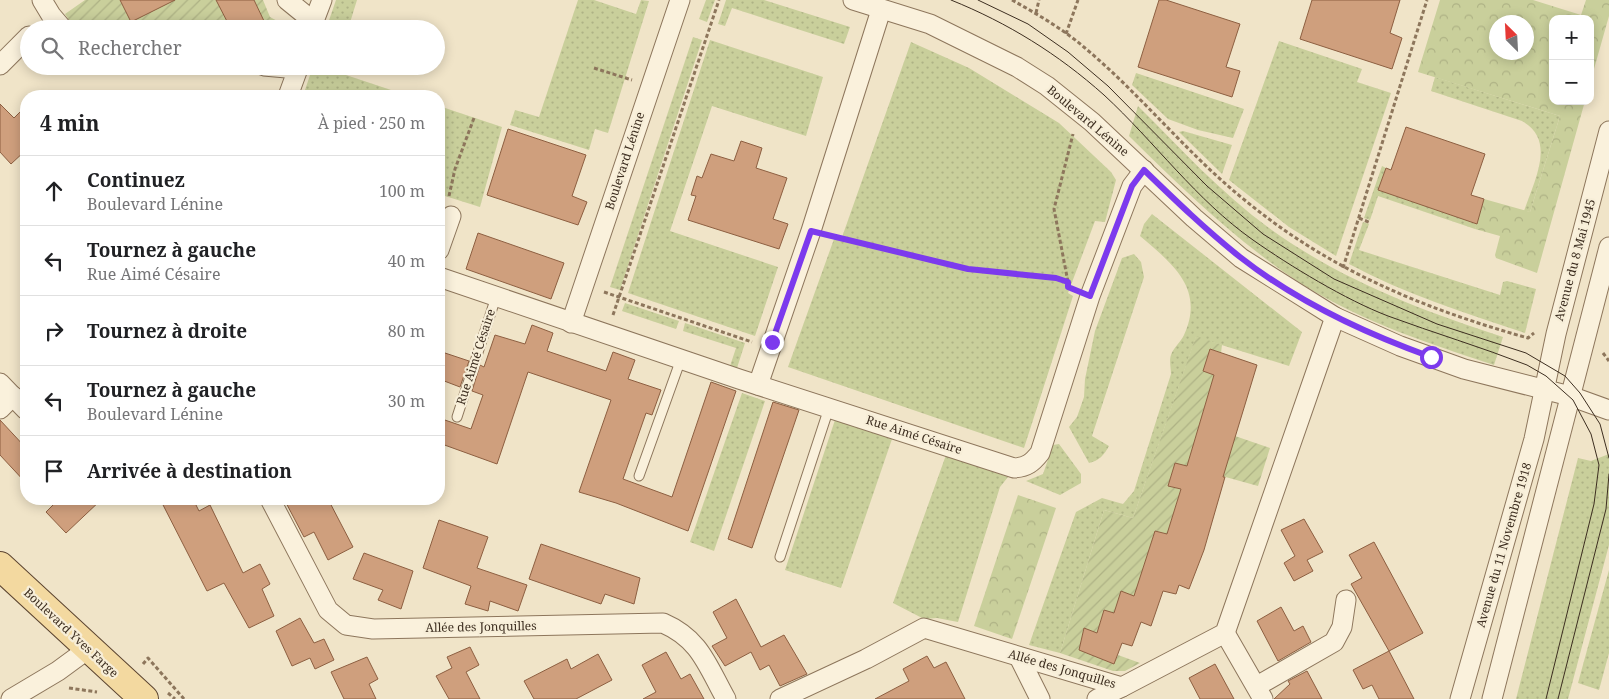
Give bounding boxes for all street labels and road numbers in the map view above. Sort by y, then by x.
street label: Boulevard Lénine [1044,81,1133,160]
street label: Boulevard Lénine [601,110,648,212]
street label: Avenue du 8 Mai 1945 [1550,197,1599,323]
street label: Rue Aimé Césaire [452,307,499,407]
street label: Rue Aimé Césaire [864,411,964,458]
street label: Avenue du 11 Novembre 1918 [1472,460,1535,629]
street label: Boulevard Yves Farge [20,584,122,681]
street label: Allée des Jonquilles [425,617,537,636]
street label: Allée des Jonquilles [1006,645,1118,692]

